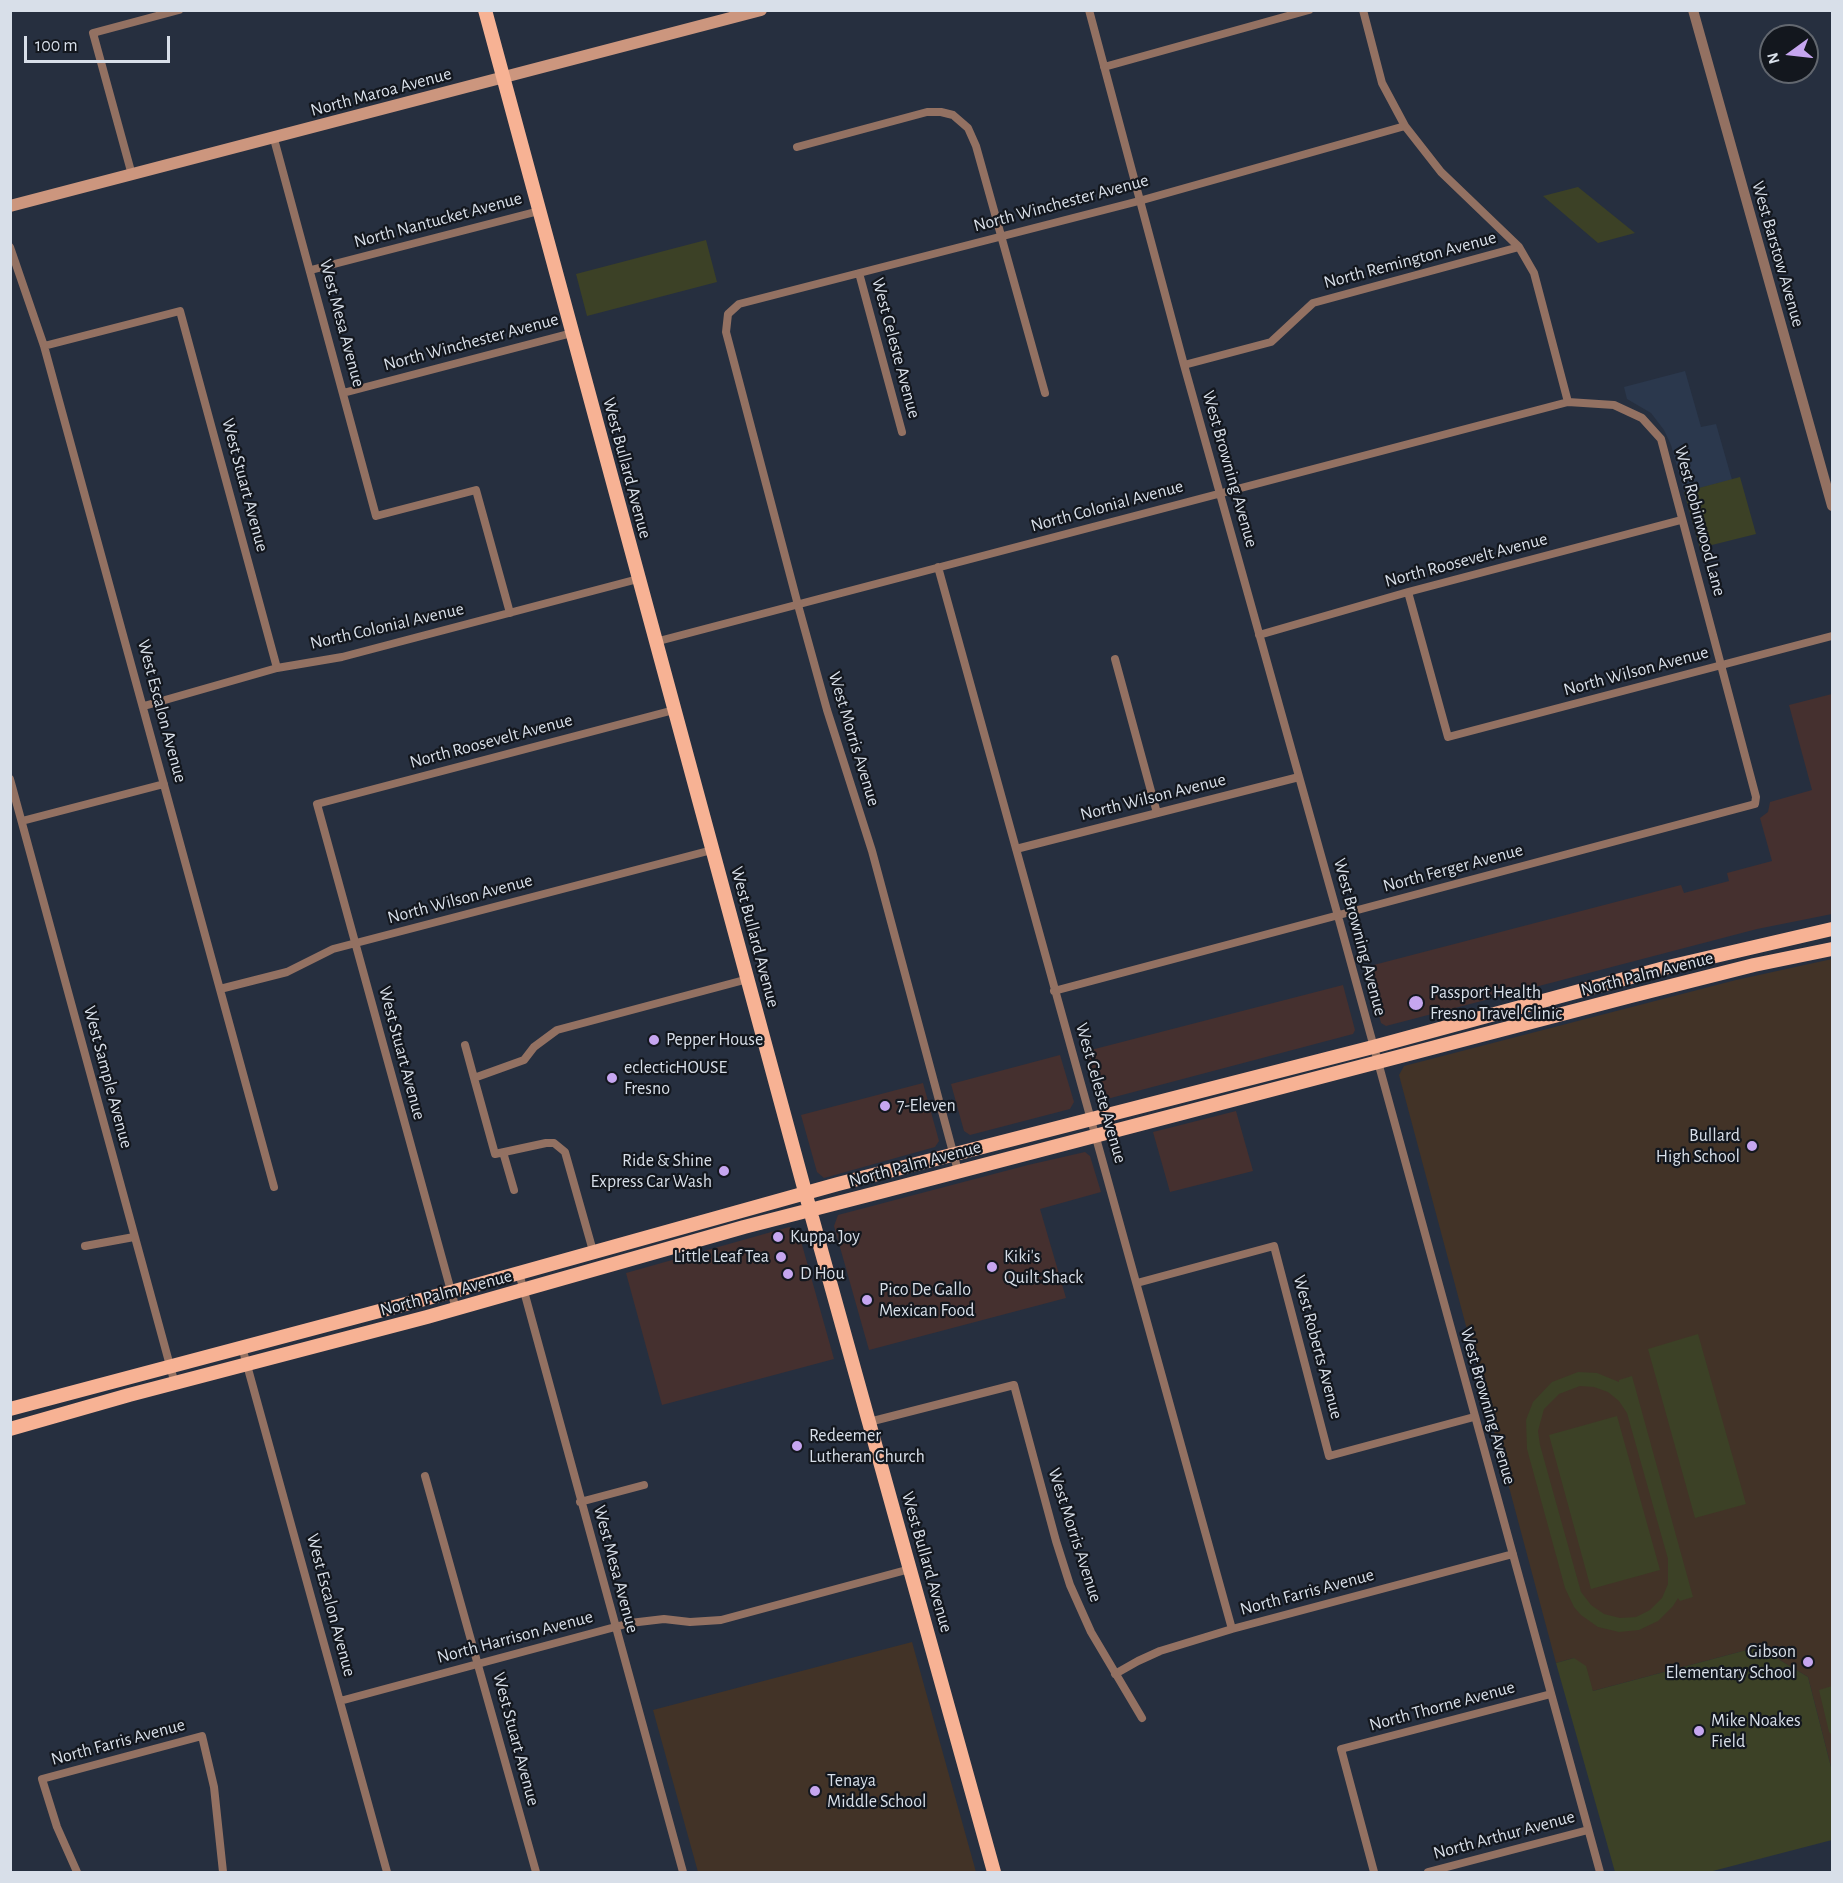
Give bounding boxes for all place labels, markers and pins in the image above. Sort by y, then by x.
place label: Passport Health Fresno Travel Clinic [1430,982,1562,1024]
marker: Passport Health Fresno Travel Clinic [1407,994,1425,1012]
place label: Pepper House [666,1029,763,1051]
marker: Pepper House [647,1033,661,1047]
place label: eclecticHOUSE Fresno [624,1057,727,1100]
marker: eclecticHOUSE Fresno [605,1071,619,1085]
place label: 7-Eleven [897,1095,956,1117]
marker: 7-Eleven [878,1099,892,1113]
place label: Bullard High School [1656,1125,1740,1168]
marker: Bullard High School [1745,1139,1759,1153]
place label: Ride & Shine Express Car Wash [590,1150,712,1192]
marker: Ride & Shine Express Car Wash [717,1164,731,1178]
place label: Kuppa Joy [790,1226,860,1248]
marker: Kuppa Joy [771,1230,785,1244]
place label: Little Leaf Tea [674,1246,769,1268]
place label: Kiki's Quilt Shack [1004,1246,1083,1288]
marker: Little Leaf Tea [774,1250,788,1264]
marker: Kiki's Quilt Shack [985,1260,999,1274]
place label: D Hou [800,1263,845,1285]
marker: D Hou [781,1267,795,1281]
place label: Pico De Gallo Mexican Food [879,1279,975,1322]
marker: Pico De Gallo Mexican Food [860,1293,874,1307]
place label: Redeemer Lutheran Church [809,1425,925,1468]
marker: Redeemer Lutheran Church [790,1439,804,1453]
place label: Gibson Elementary School [1666,1641,1796,1684]
marker: Gibson Elementary School [1801,1655,1815,1669]
place label: Mike Noakes Field [1711,1710,1801,1752]
marker: Mike Noakes Field [1692,1724,1706,1738]
place label: Tenaya Middle School [827,1770,926,1812]
marker: Tenaya Middle School [808,1784,822,1798]

